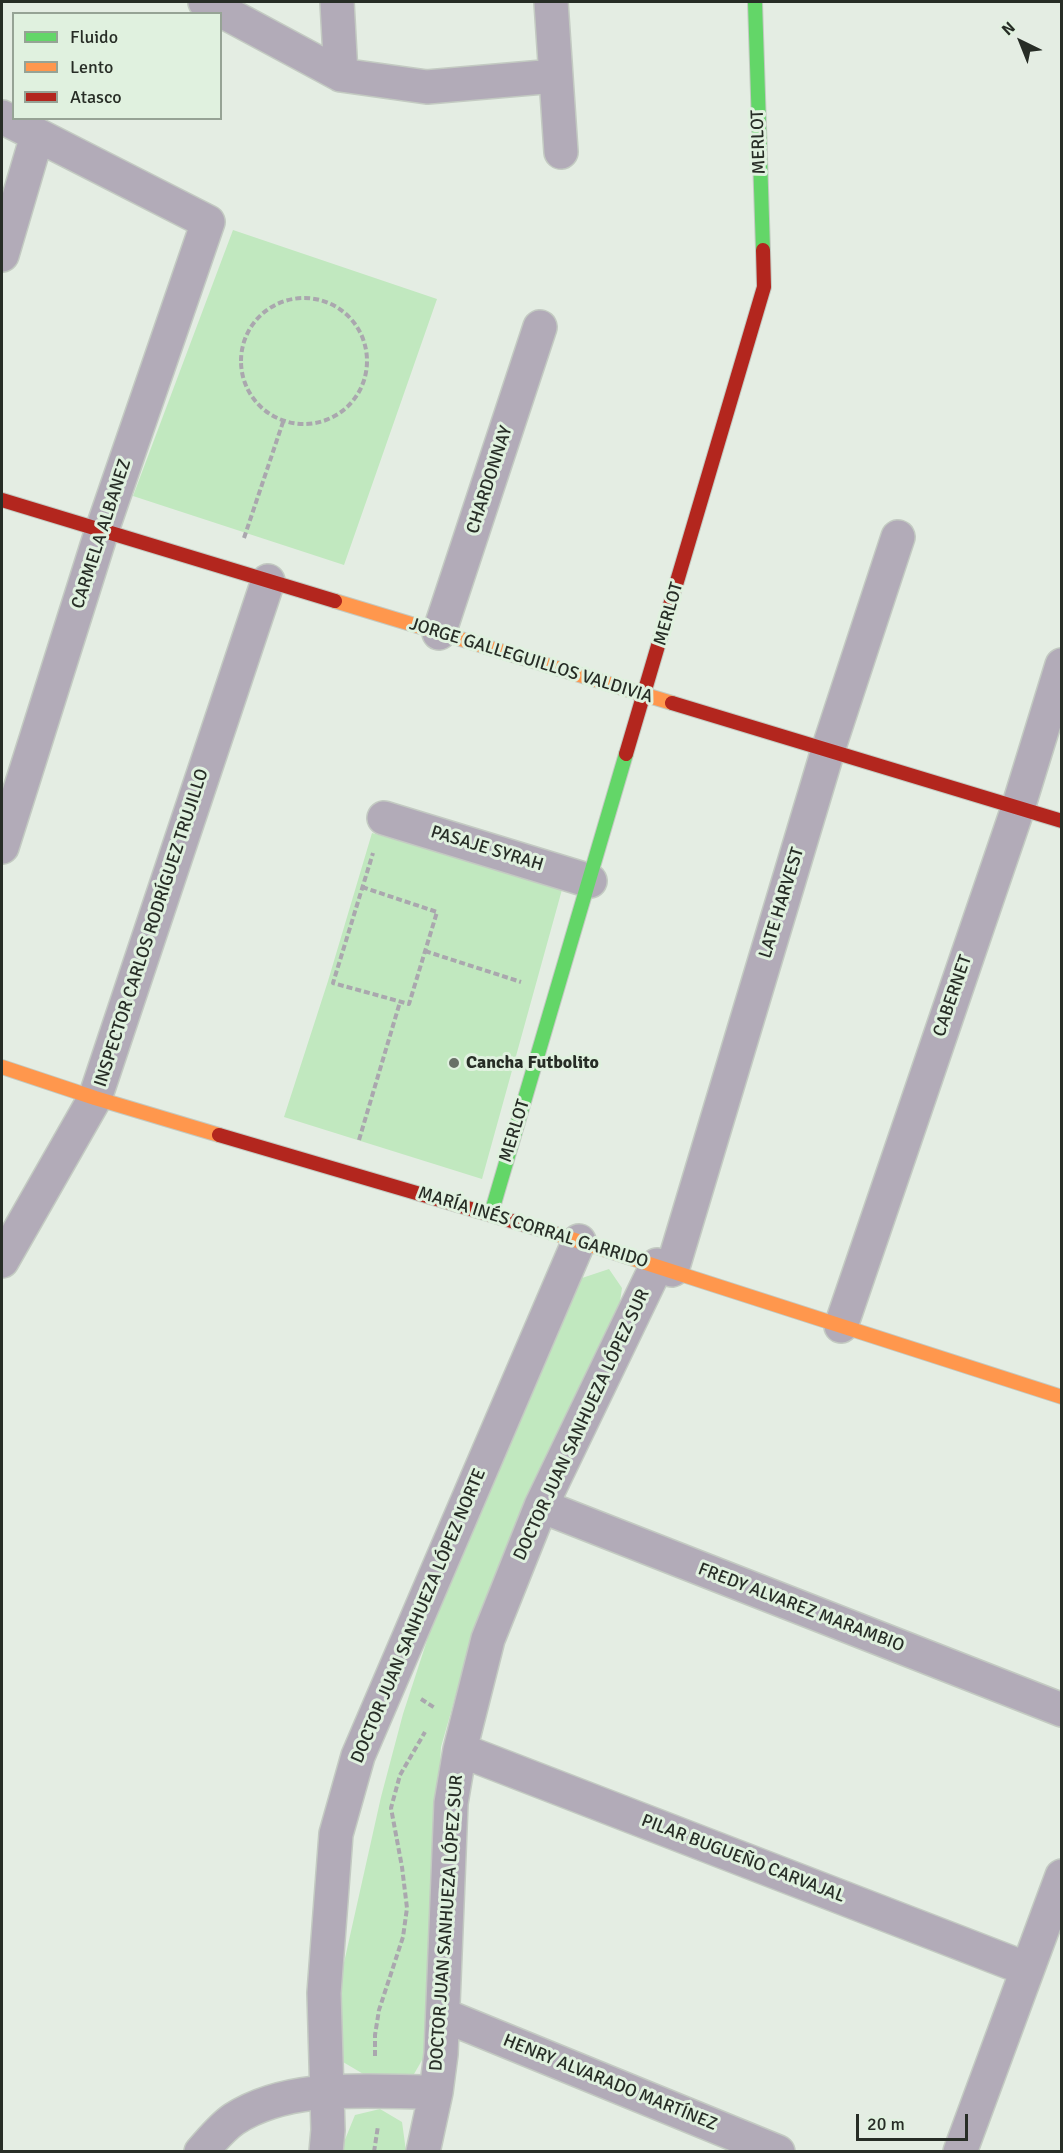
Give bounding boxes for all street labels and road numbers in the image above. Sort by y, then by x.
street label: MERLOT [747,109,771,175]
street label: CHARDONNAY [462,423,518,537]
street label: CARMELA ALBANEZ [68,456,136,612]
street label: MERLOT [650,580,688,648]
street label: JORGE GALLEGUILLOS VALDIVIA [407,614,655,708]
street label: INSPECTOR CARLOS RODRÍGUEZ TRUJILLO [90,766,214,1090]
street label: PASAJE SYRAH [428,822,546,876]
street label: LATE HARVEST [755,845,809,961]
street label: CABERNET [929,952,977,1040]
street label: MERLOT [495,1097,535,1165]
street label: MARÍA INÉS CORRAL GARRIDO [415,1183,651,1273]
street label: DOCTOR JUAN SANHUEZA LÓPEZ SUR [509,1286,655,1564]
street label: DOCTOR JUAN SANHUEZA LÓPEZ NORTE [347,1465,491,1767]
street label: FREDY ALVAREZ MARAMBIO [695,1559,907,1657]
street label: DOCTOR JUAN SANHUEZA LÓPEZ SUR [426,1774,468,2072]
street label: PILAR BUGUEÑO CARVAJAL [638,1810,848,1908]
street label: HENRY ALVARADO MARTÍNEZ [500,2030,720,2136]

